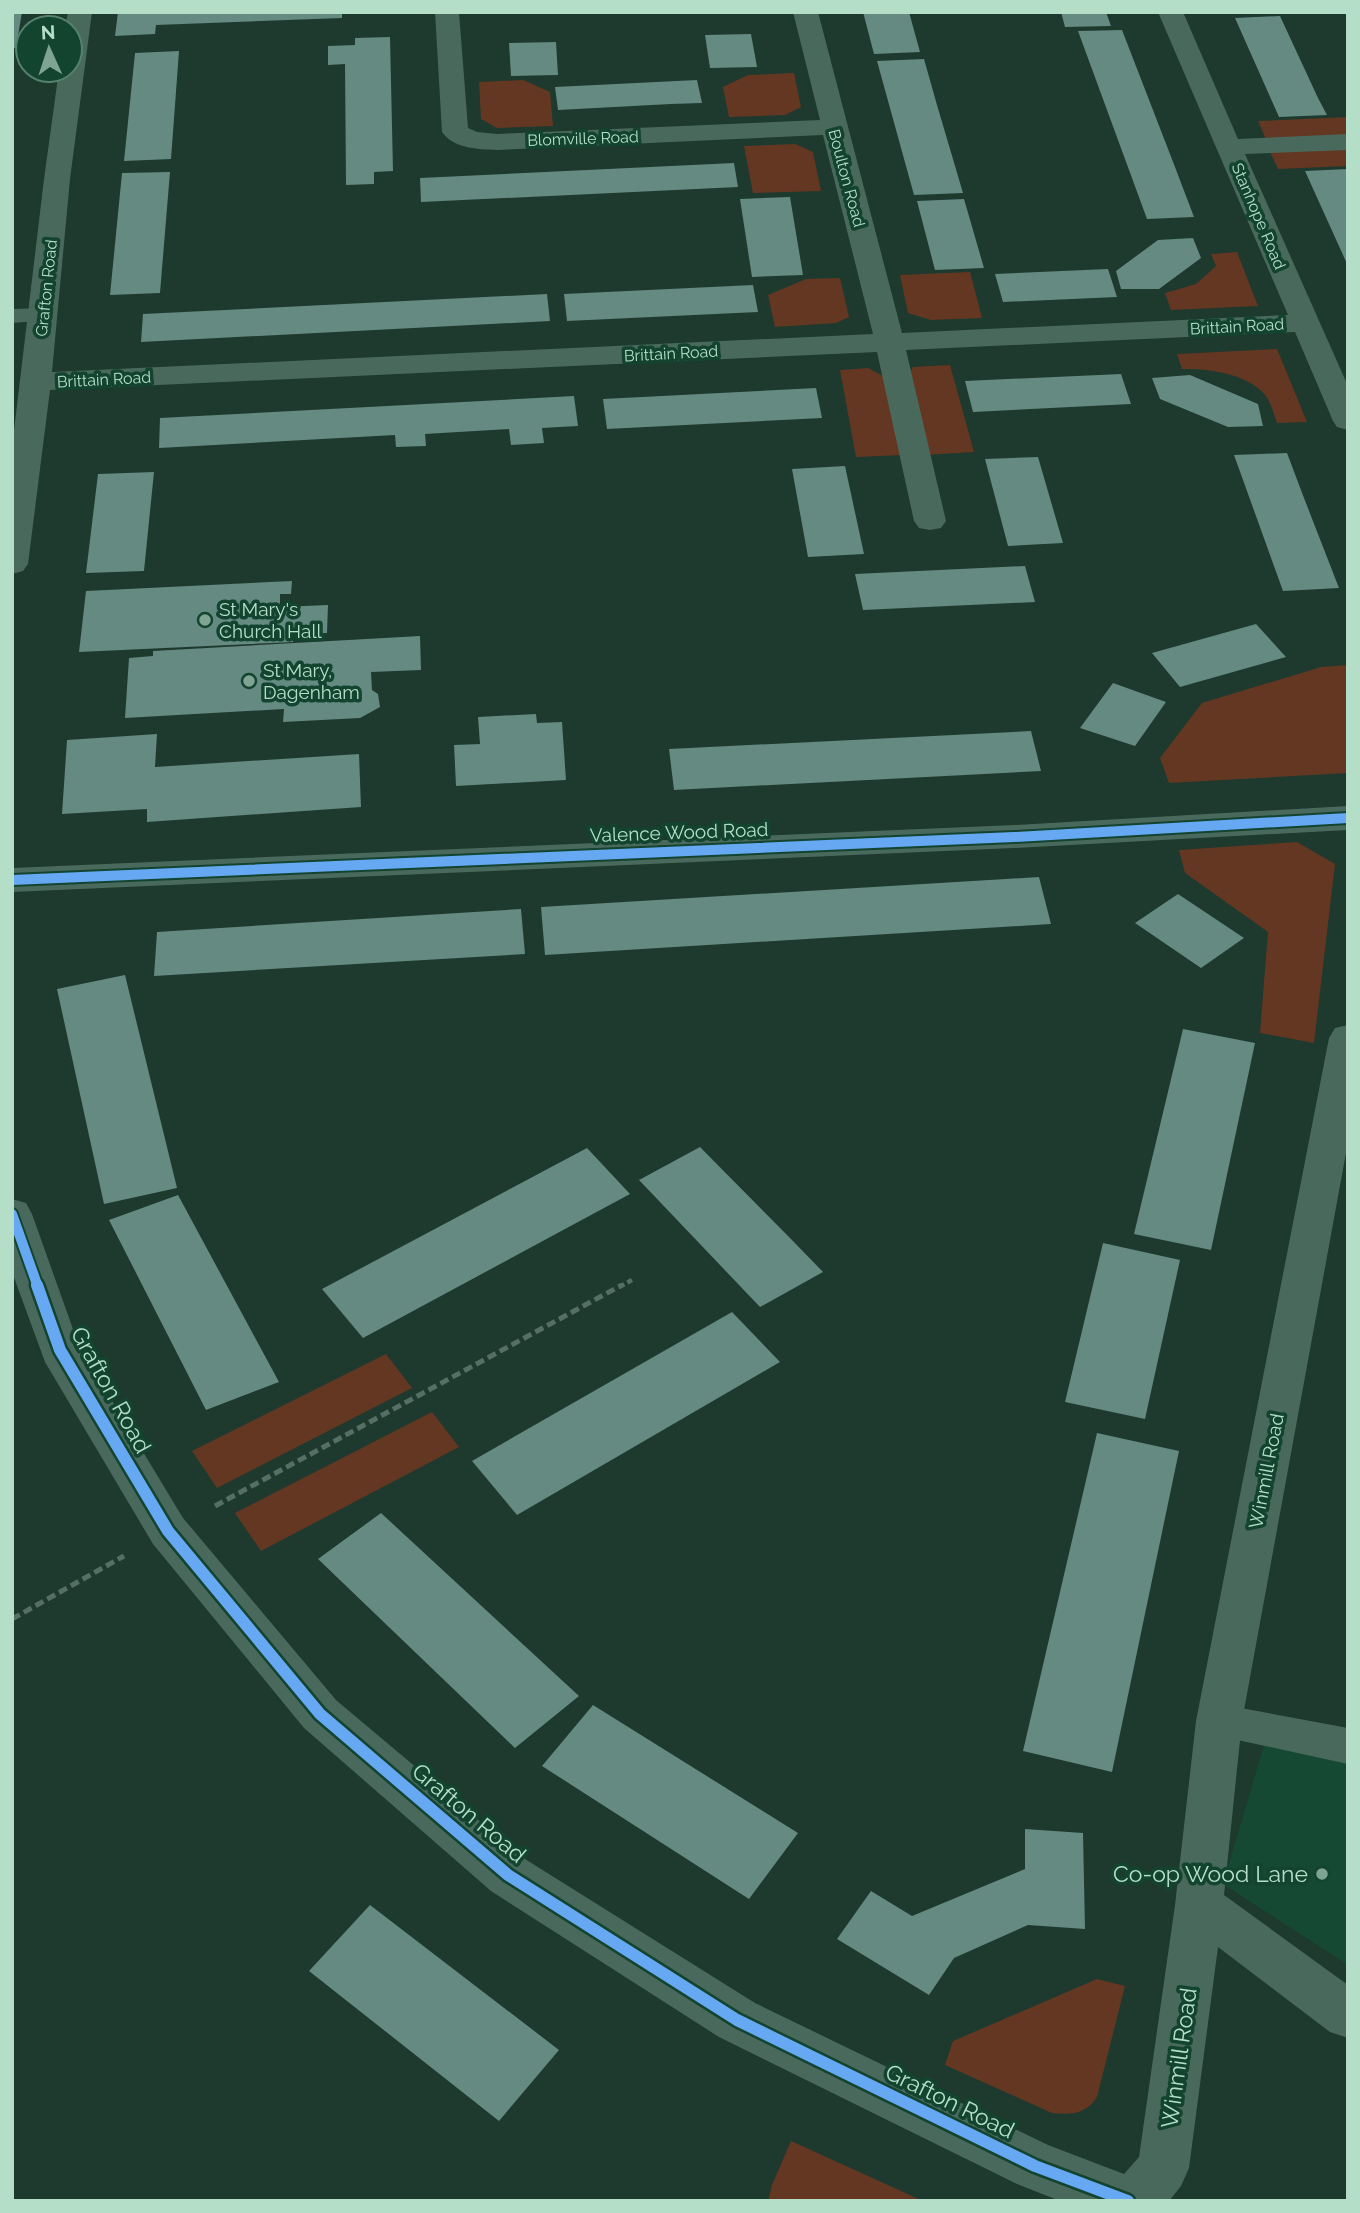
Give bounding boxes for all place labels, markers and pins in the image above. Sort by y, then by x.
place label: St Mary's Church Hall [219,598,323,642]
marker: St Mary's Church Hall [197,612,213,628]
place label: St Mary, Dagenham [263,659,360,703]
marker: St Mary, Dagenham [241,673,257,689]
place label: Co-op Wood Lane [1113,1860,1308,1887]
marker: Co-op Wood Lane [1314,1866,1330,1882]

